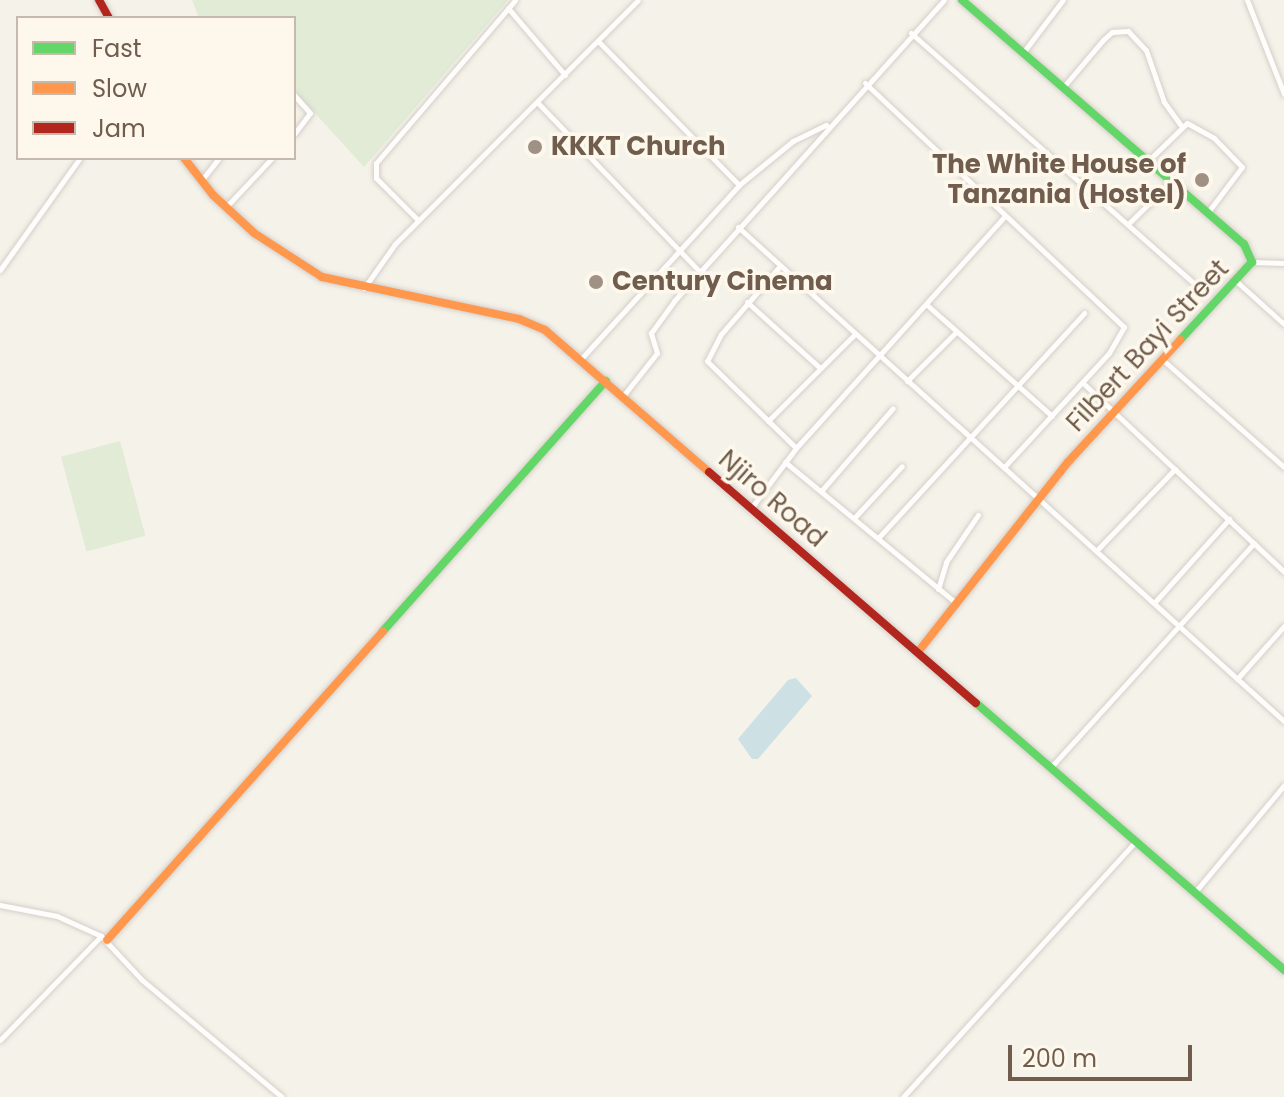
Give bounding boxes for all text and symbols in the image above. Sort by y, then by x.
legend [16,16,296,160]
text: Fast [92,32,142,65]
text: Slow [92,72,147,105]
text: Jam [92,112,146,145]
place label: KKKT Church [551,131,725,163]
marker: KKKT Church [526,138,544,156]
place label: The White House of Tanzania (Hostel) [932,149,1186,210]
marker: The White House of Tanzania (Hostel) [1193,171,1211,189]
street label: Filbert Bayi Street [1060,254,1236,438]
place label: Century Cinema [612,266,833,298]
marker: Century Cinema [587,273,605,291]
street label: Njiro Road [712,444,832,554]
scale bar [1012,1029,1196,1079]
text: 200 m [1022,1042,1097,1075]

